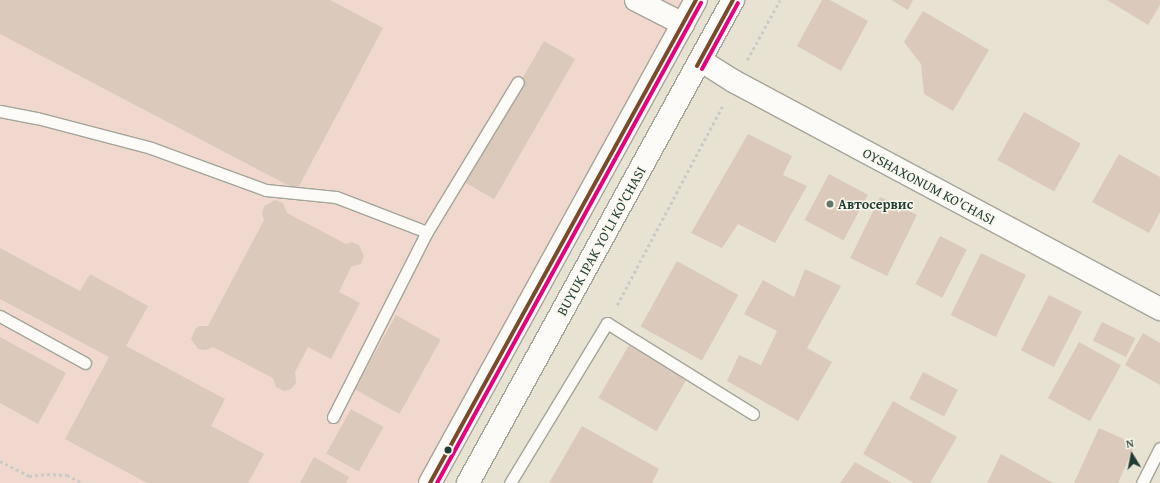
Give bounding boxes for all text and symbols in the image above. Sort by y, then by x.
street label: OYSHAXONUM KO'CHASI [860,144,998,228]
street label: BUYUK IPAK YO'LI KO'CHASI [553,164,649,318]
place label: Автосервис [838,196,913,212]
marker: Автосервис [825,199,835,209]
north arrow [1112,435,1152,475]
text: N [1125,435,1135,452]
unlabelled marker [443,445,453,455]

